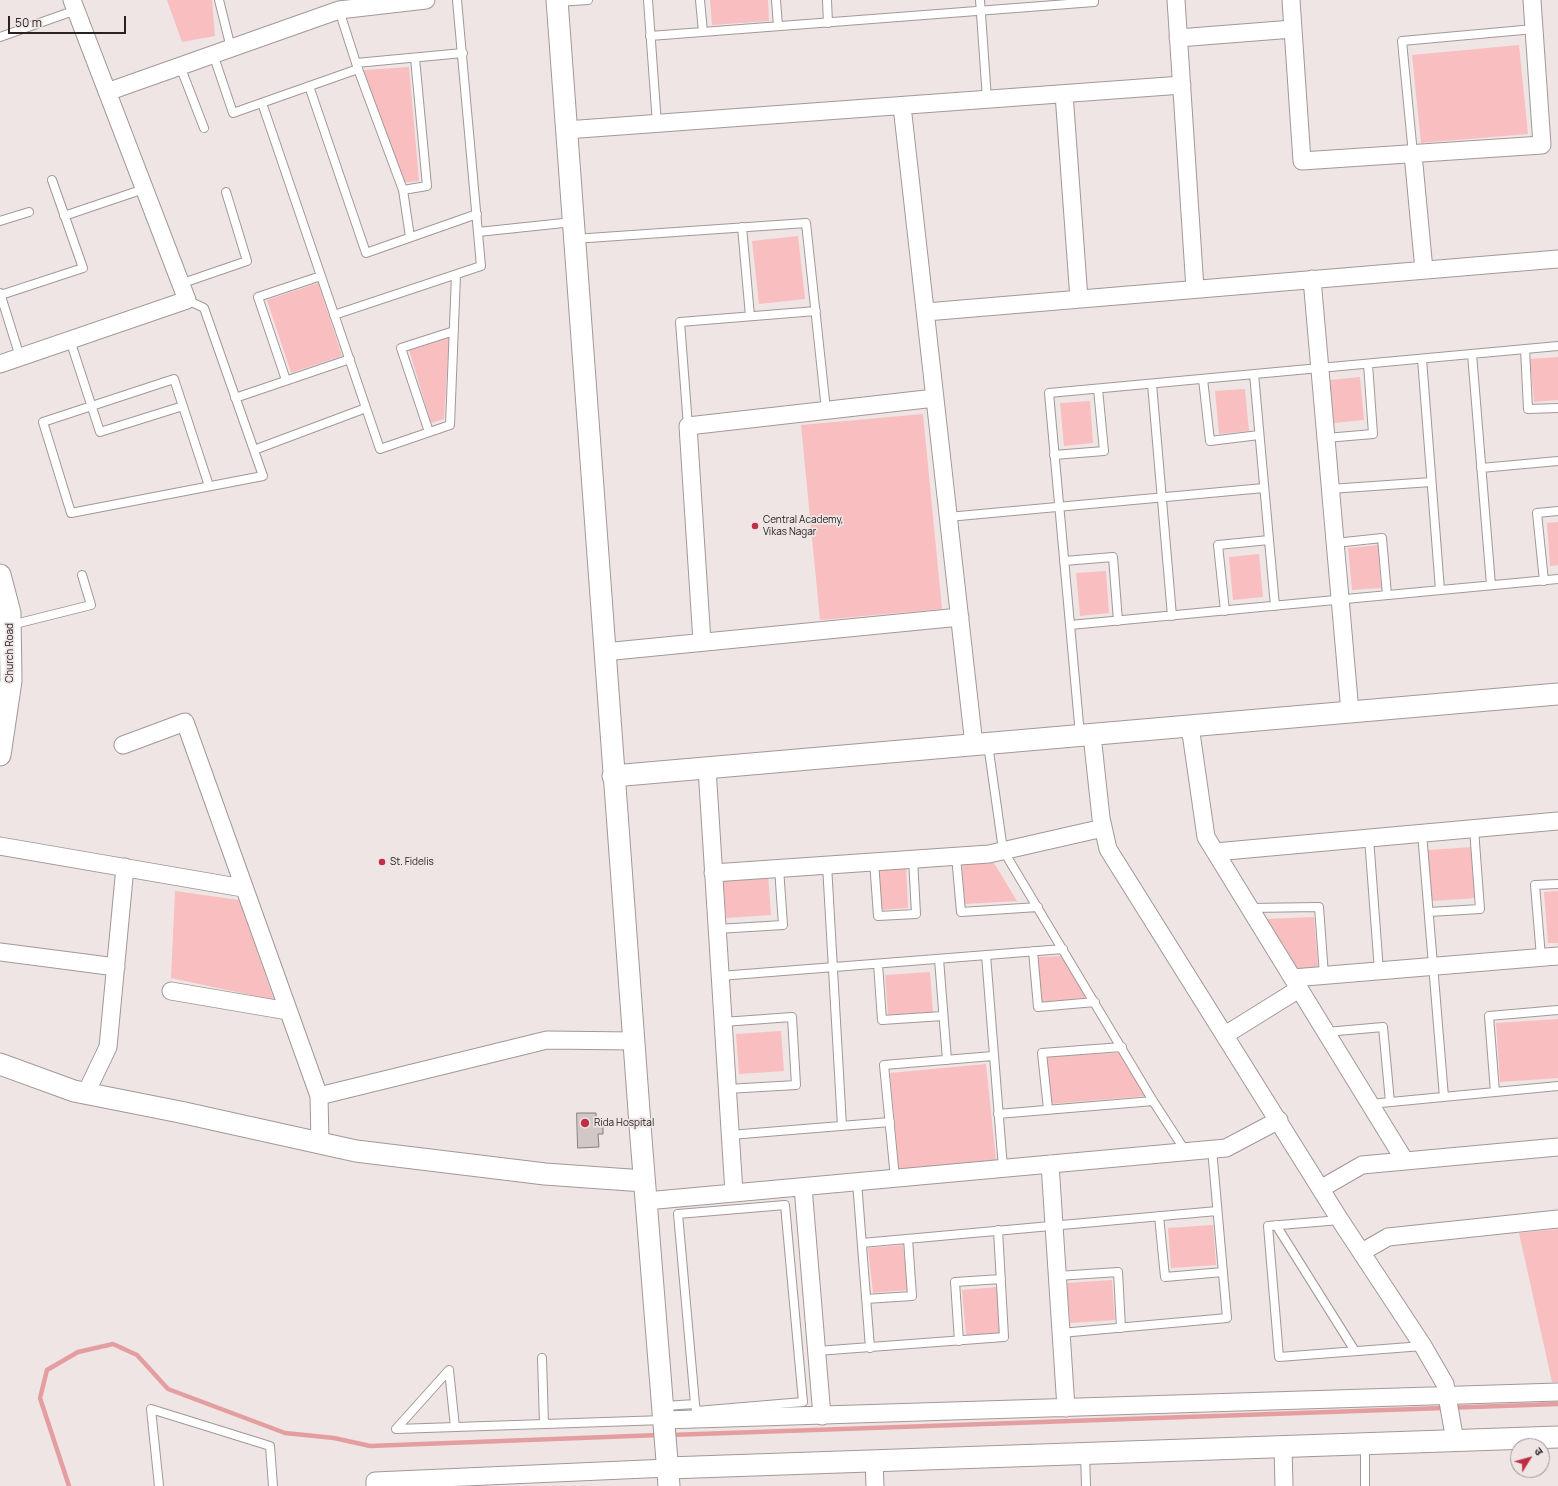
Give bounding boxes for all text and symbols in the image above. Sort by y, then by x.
scale bar [10,8,128,34]
text: 50 m [15,14,42,31]
place label: Central Academy, Vikas Nagar [763,514,844,538]
marker: Central Academy, Vikas Nagar [750,521,760,531]
street label: Church Road [4,623,16,683]
place label: St. Fidelis [390,856,434,868]
marker: St. Fidelis [377,857,387,867]
marker: Rida Hospital [579,1117,591,1129]
place label: Rida Hospital [594,1117,654,1129]
north arrow [1510,1438,1550,1478]
text: उ [1531,1444,1547,1458]

